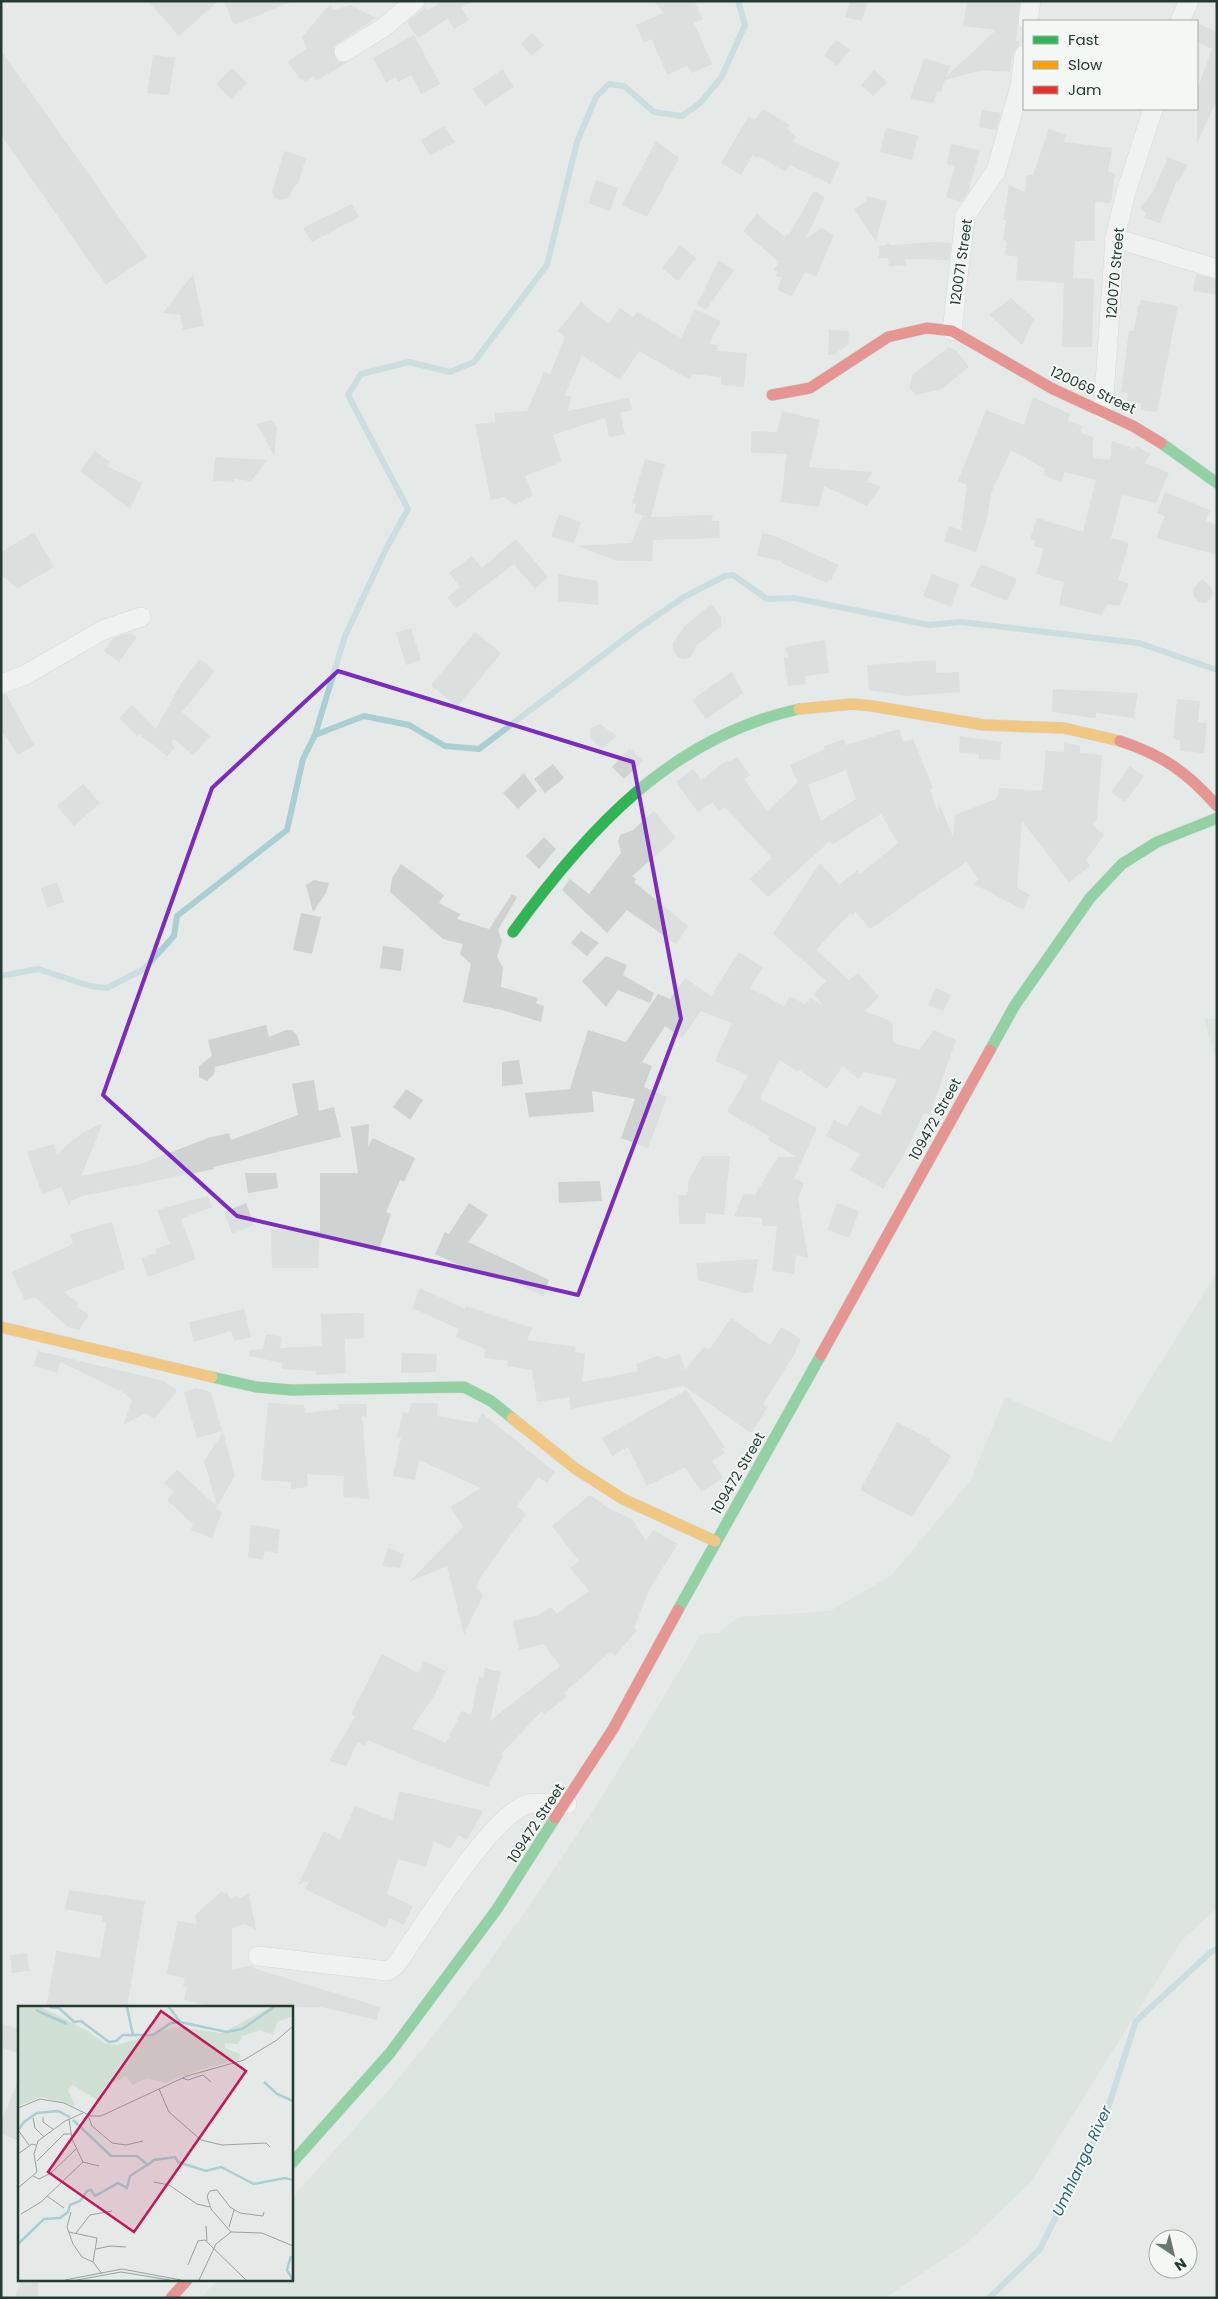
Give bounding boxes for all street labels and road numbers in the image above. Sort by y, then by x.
street label: 120071 Street [945,218,977,306]
street label: 120070 Street [1101,227,1129,319]
street label: 120069 Street [1047,361,1139,419]
street label: 109472 Street [904,1074,966,1164]
street label: 109472 Street [707,1428,769,1518]
street label: 109472 Street [503,1779,569,1867]

